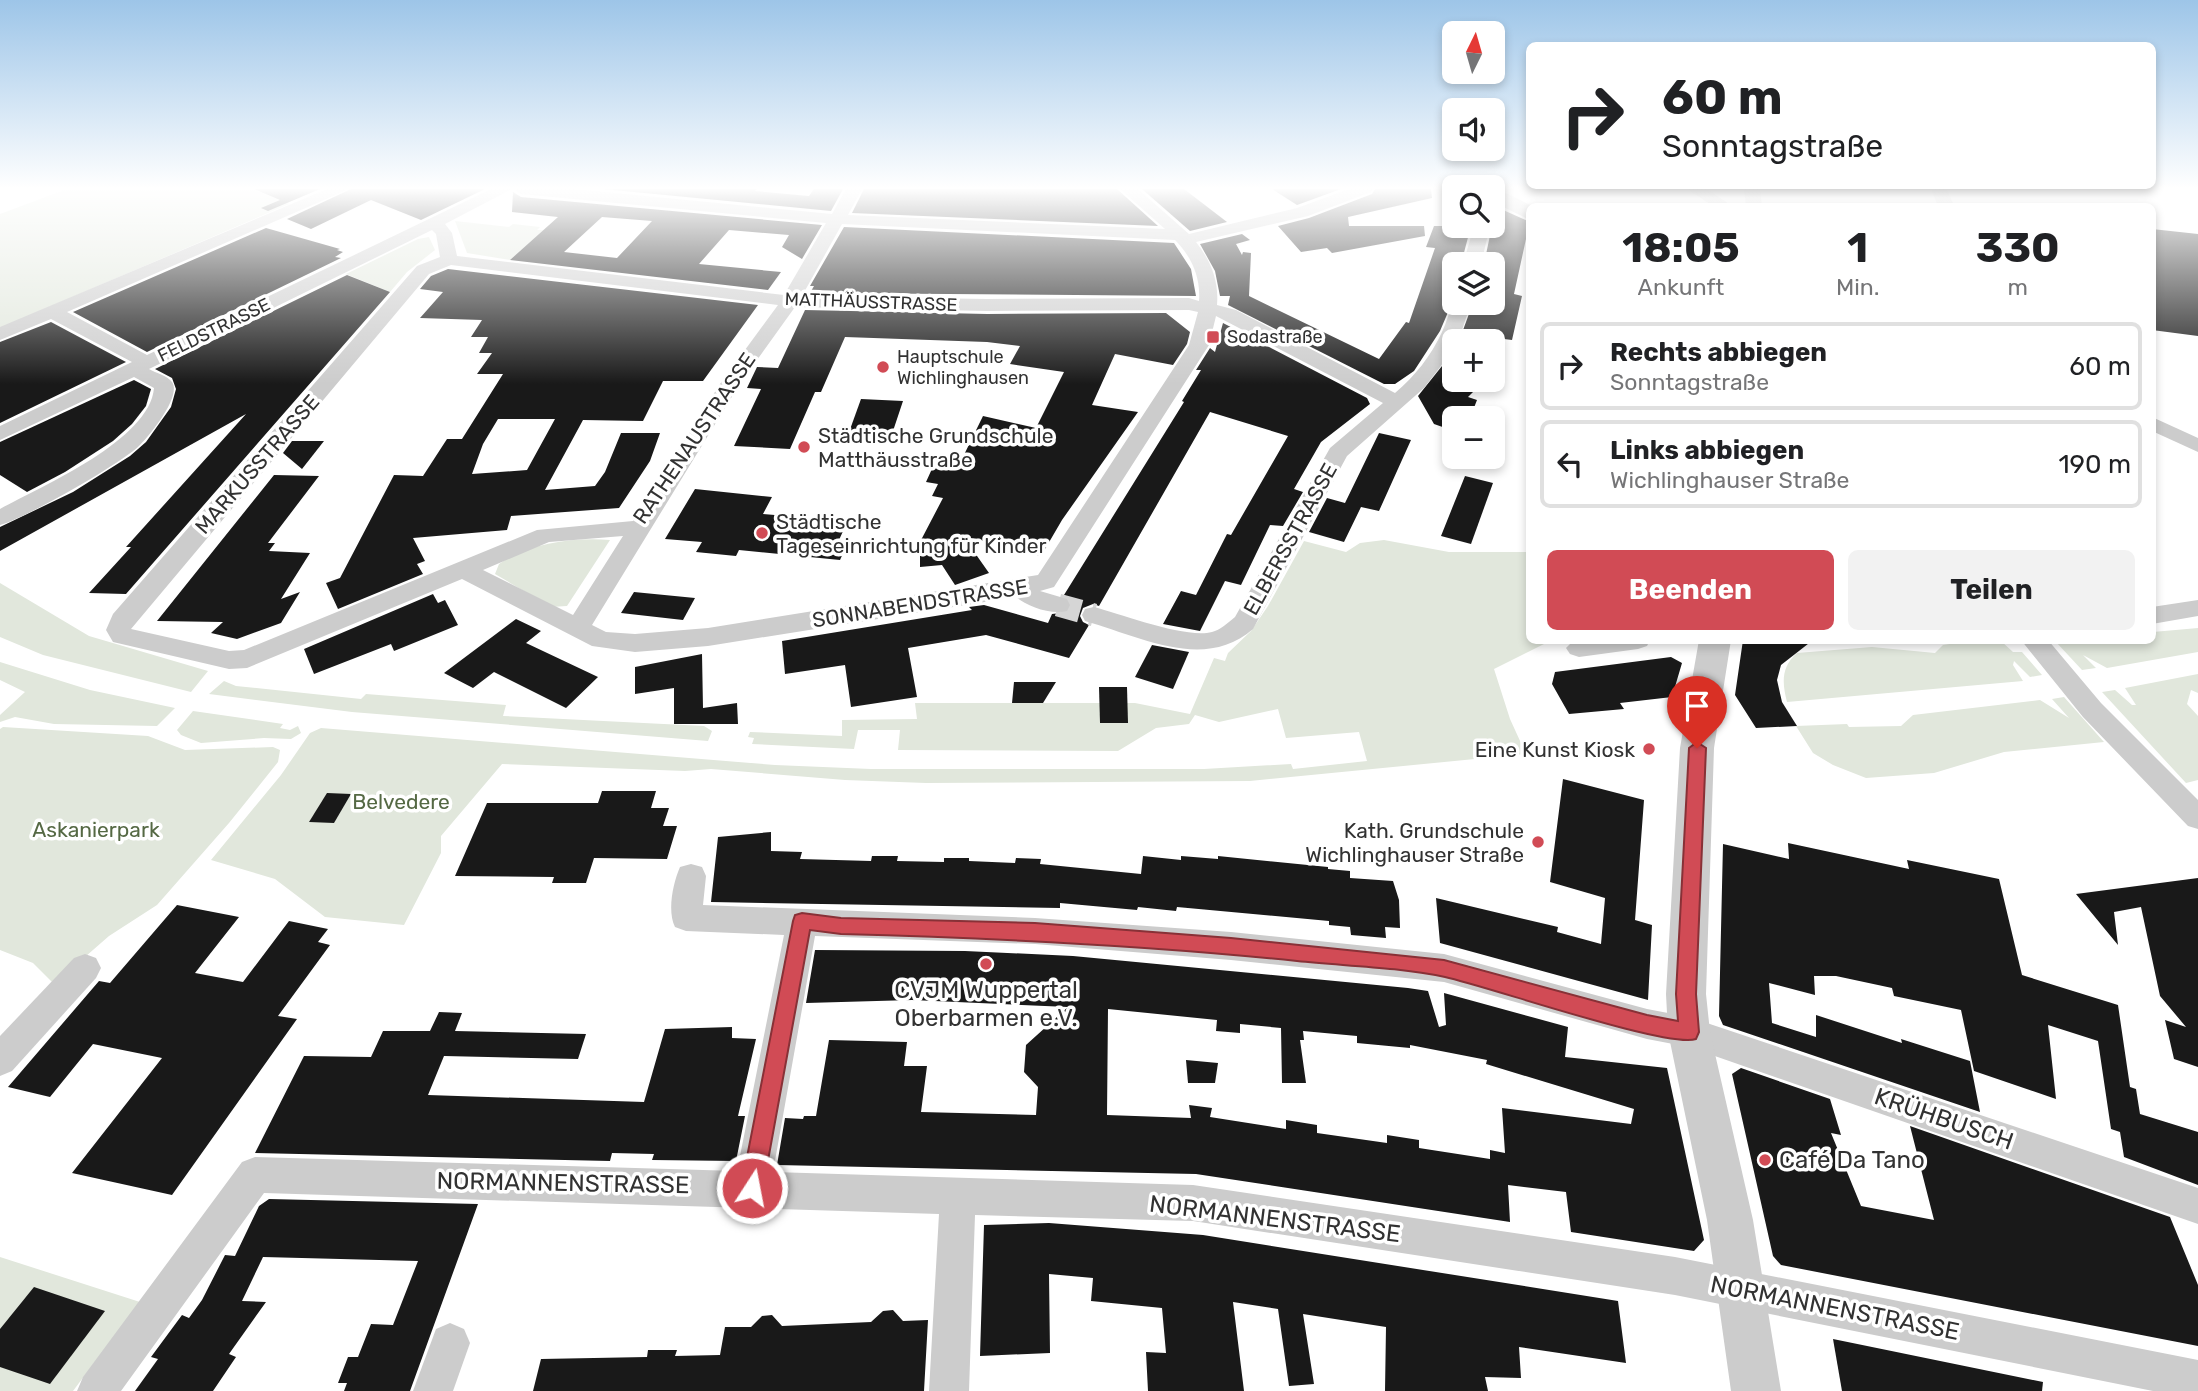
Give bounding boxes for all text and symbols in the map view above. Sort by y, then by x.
north arrow [1442,21,1505,84]
map controls [1442,21,1505,469]
text: 60 m [1662,68,1783,126]
icon: right [1547,70,1638,161]
button: sound [1442,98,1505,161]
text: Sonntagstraße [1662,127,1883,165]
button: search [1442,175,1505,238]
text: 18:05 [1622,223,1740,273]
text: 1 [1847,223,1868,273]
text: 330 [1976,223,2060,273]
button: layers [1442,252,1505,315]
text: Ankunft [1638,273,1724,301]
text: Min. [1836,273,1879,301]
text: m [2008,273,2028,301]
street label: MATTHÄUSSTRASSE [784,288,958,316]
street label: FELDSTRASSE [154,293,274,367]
place label: Sodastraße [1227,326,1323,348]
marker: Sodastraße [1205,329,1221,345]
button: + [1442,329,1505,392]
text: Rechts abbiegen [1610,337,1827,368]
place label: Hauptschule Wichlinghausen [897,346,1029,389]
icon: right [1551,347,1589,385]
street label: RATHENAUSTRASSE [627,348,761,528]
text: 60 m [2069,351,2131,382]
marker: Hauptschule Wichlinghausen [875,359,891,375]
text: Sonntagstraße [1610,368,1769,396]
street label: MARKUSSTRASSE [190,389,324,539]
button: − [1442,406,1505,469]
place label: Städtische Grundschule Matthäusstraße [818,423,1053,472]
text: Links abbiegen [1610,435,1804,466]
marker: Städtische Grundschule Matthäusstraße [796,439,812,455]
icon: left [1551,445,1589,483]
text: 190 m [2058,449,2131,480]
street label: ELBERSSTRASSE [1238,459,1342,619]
text: Wichlinghauser Straße [1610,466,1850,494]
place label: Städtische Tageseinrichtung für Kinder [776,509,1047,558]
marker: Städtische Tageseinrichtung für Kinder [754,525,770,541]
button: Beenden [1547,550,1834,630]
button: Teilen [1848,550,2135,630]
street label: SONNABENDSTRASSE [810,574,1030,632]
pin [1667,676,1727,748]
icon: arrive [1678,687,1716,725]
place label: Eine Kunst Kiosk [1475,737,1635,762]
marker: Eine Kunst Kiosk [1641,741,1657,757]
park label: Belvedere [352,789,450,814]
park label: Askanierpark [32,817,160,842]
place label: Kath. Grundschule Wichlinghauser Straße [1305,818,1524,867]
marker: Kath. Grundschule Wichlinghauser Straße [1530,834,1546,850]
marker: CVJM Wuppertal Oberbarmen e.V. [978,956,994,972]
place label: CVJM Wuppertal Oberbarmen e.V. [894,976,1078,1032]
street label: KRÜHBUSCH [1871,1082,2017,1156]
place label: Café Da Tano [1779,1146,1925,1174]
position arrow [715,1151,789,1225]
marker: Café Da Tano [1757,1152,1773,1168]
street label: NORMANNENSTRASSE [436,1167,690,1199]
street label: NORMANNENSTRASSE [1148,1190,1402,1248]
street label: NORMANNENSTRASSE [1708,1270,1962,1346]

